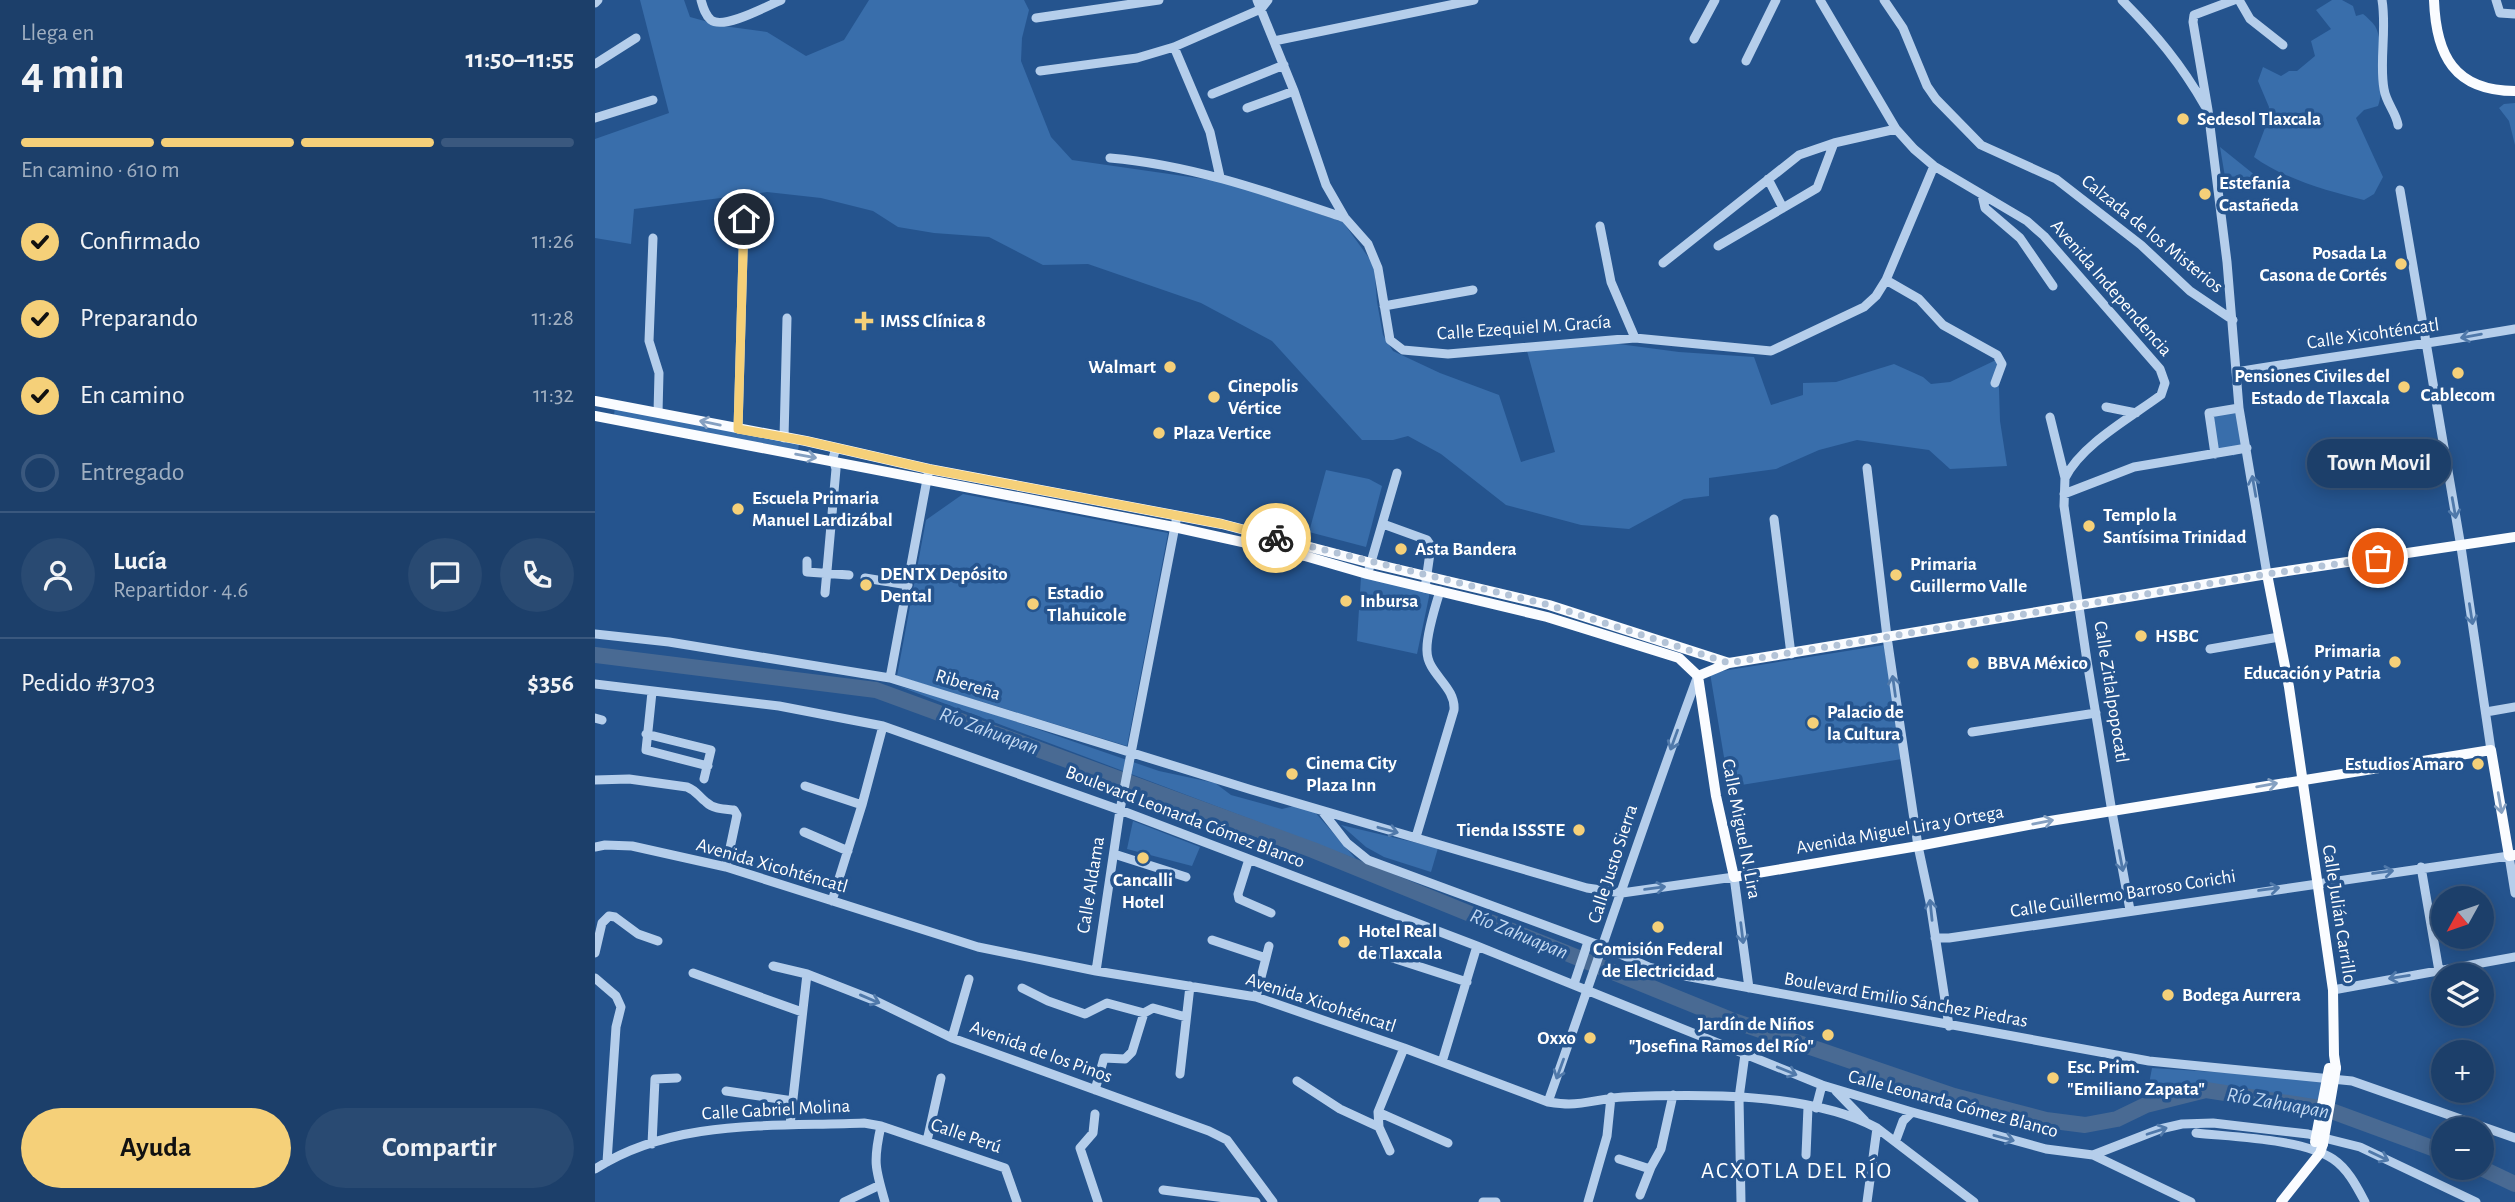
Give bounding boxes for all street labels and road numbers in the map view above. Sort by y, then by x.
street label: Calzada de los Misterios [2078,171,2226,297]
street label: Avenida Independencia [2047,216,2175,360]
street label: Calle Ezequiel M. Gracía [1436,312,1612,344]
street label: Calle Xicohténcatl [2306,315,2440,353]
street label: Calle Zitlalpopocatl [2090,620,2132,764]
street label: Ribereña [933,666,1003,704]
street label: Calle Miguel N. Lira [1718,757,1764,901]
street label: Boulevard Leonarda Gómez Blanco [1063,762,1307,872]
street label: Calle Justo Sierra [1585,802,1641,926]
street label: Avenida Miguel Lira y Ortega [1795,802,2005,858]
street label: Avenida Xicohténcatl [694,835,850,897]
street label: Calle Aldama [1074,835,1108,935]
street label: Calle Julián Carrillo [2319,843,2359,985]
street label: Calle Guillermo Barroso Corichi [2009,867,2237,921]
street label: Boulevard Emilio Sánchez Piedras [1783,969,2029,1031]
street label: Avenida Xicohténcatl [1244,970,1398,1036]
street label: Avenida de los Pinos [967,1017,1115,1087]
street label: Calle Leonarda Gómez Blanco [1846,1067,2060,1141]
street label: Calle Gabriel Molina [701,1097,851,1123]
street label: Calle Perú [928,1115,1004,1157]

